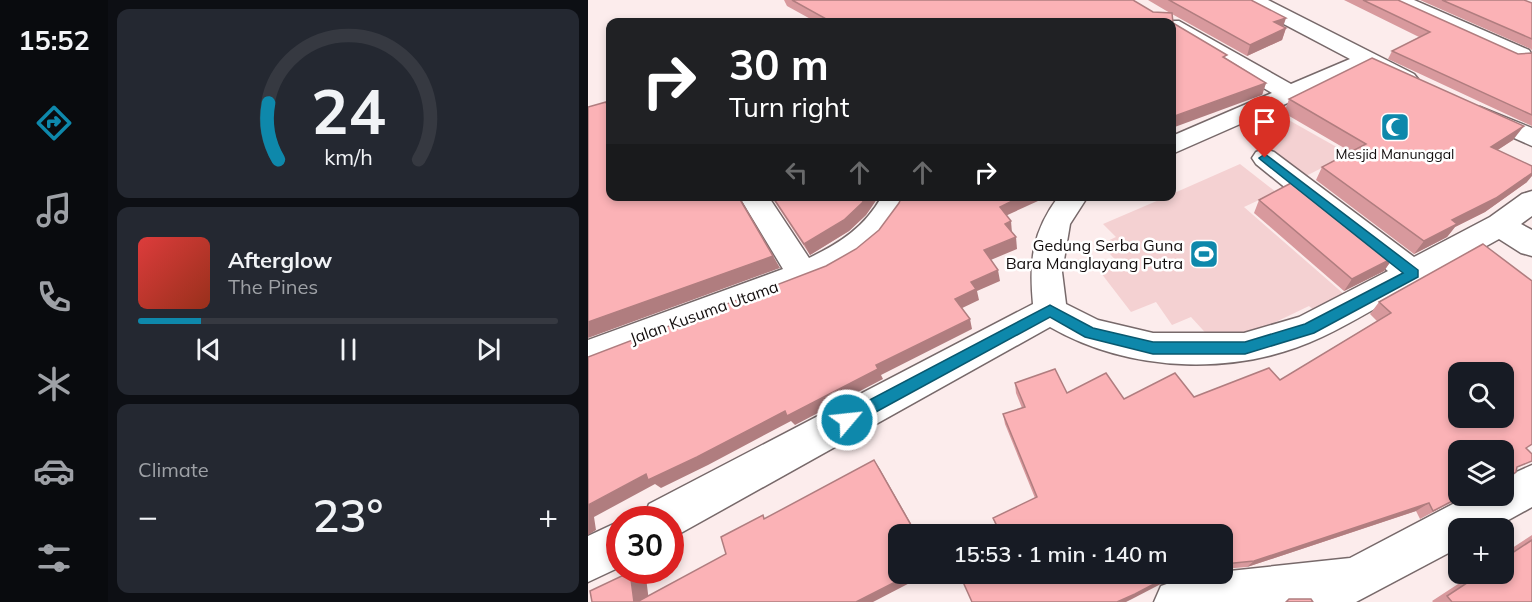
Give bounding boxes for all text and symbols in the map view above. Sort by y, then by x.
text: 15:52 [18,23,90,57]
text: 30 m [729,38,829,91]
icon: right [630,42,708,120]
text: 24 [311,72,385,151]
text: Turn right [729,90,849,124]
pin [1239,96,1290,158]
icon: directions [33,102,75,144]
icon: arrive [1248,105,1281,138]
mosque icon: Mesjid Manunggal [1379,111,1411,143]
text: km/h [324,144,372,171]
place label: Mesjid Manunggal [1336,145,1454,163]
icon: left [780,156,813,189]
icon: ahead [843,156,876,189]
icon: ahead [906,156,939,189]
icon: right [969,156,1002,189]
icon: music [33,189,75,231]
place label: Gedung Serba Guna Bara Manglayang Putra [1006,235,1183,273]
sports icon: Gedung Serba Guna Bara Manglayang Putra [1188,238,1220,270]
text: Afterglow [228,246,332,274]
text: The Pines [228,274,318,299]
icon: phone [33,276,75,318]
street label: Jalan Kusuma Utama [627,276,781,348]
icon: previous [192,333,225,366]
icon: pause [332,333,365,366]
icon: next [472,333,505,366]
map controls [1448,362,1514,584]
button: search [1448,362,1514,428]
icon: climate [33,363,75,405]
position arrow [815,388,879,452]
button: layers [1448,440,1514,506]
icon: car [33,450,75,492]
text: Climate [138,457,209,482]
text: 23° [313,487,383,543]
text: − [138,495,158,536]
text: + [538,495,558,536]
speed limit sign: 30 [606,506,684,584]
button: + [1448,518,1514,584]
icon: filters [33,537,75,579]
text: 15:53 · 1 min · 140 m [953,540,1168,568]

